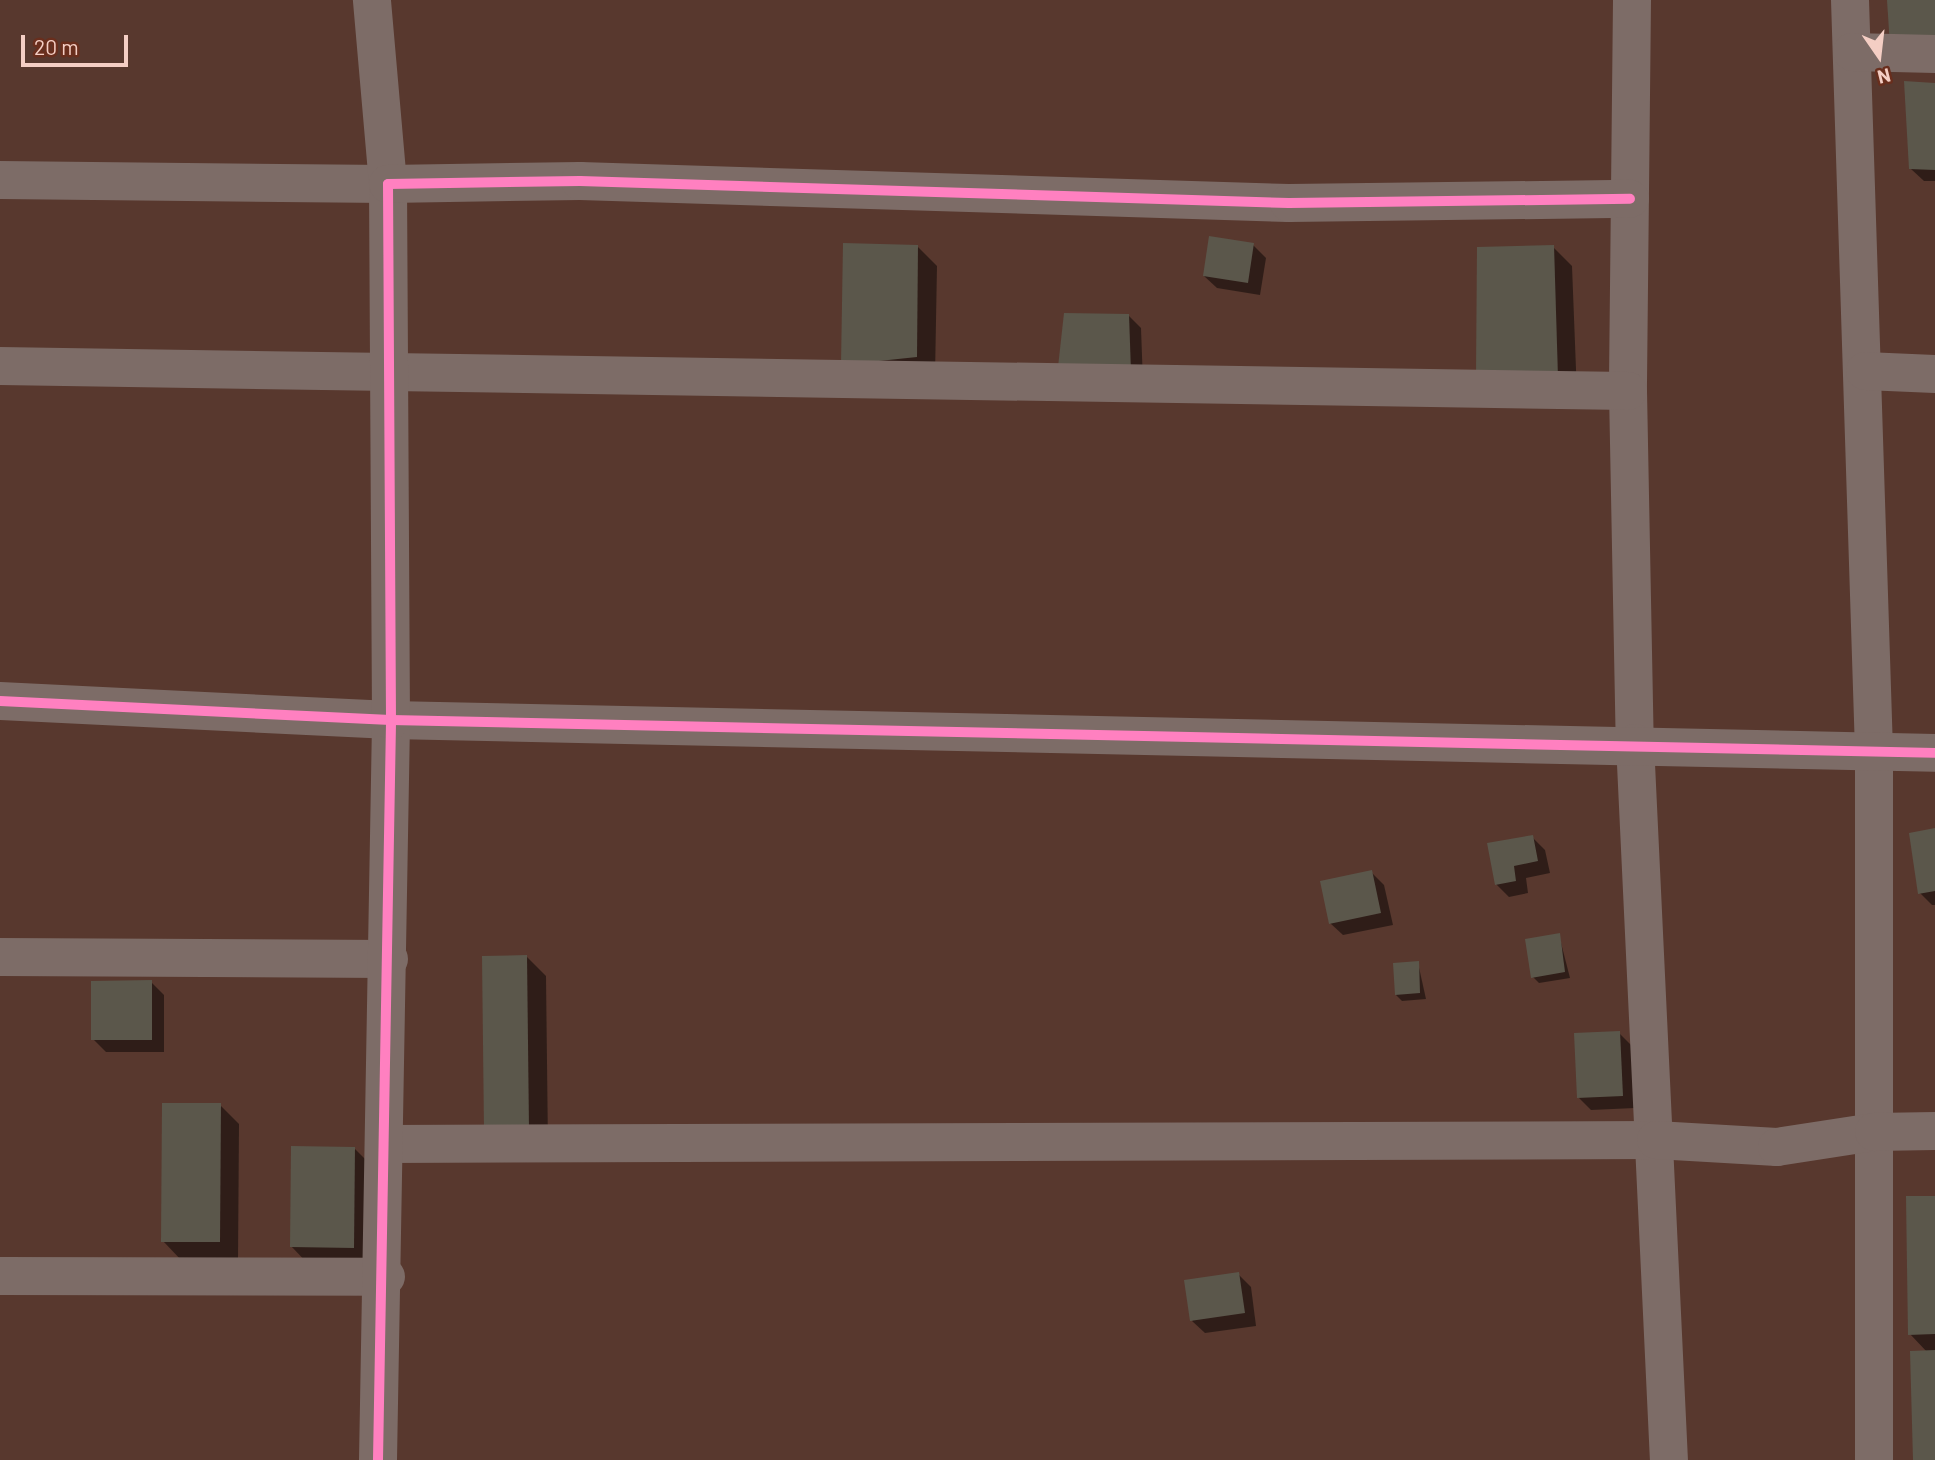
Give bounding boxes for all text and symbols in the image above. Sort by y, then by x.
scale bar [24,21,131,65]
north arrow [1844,21,1914,91]
text: 20 m [34,34,79,59]
text: N [1875,64,1893,90]

